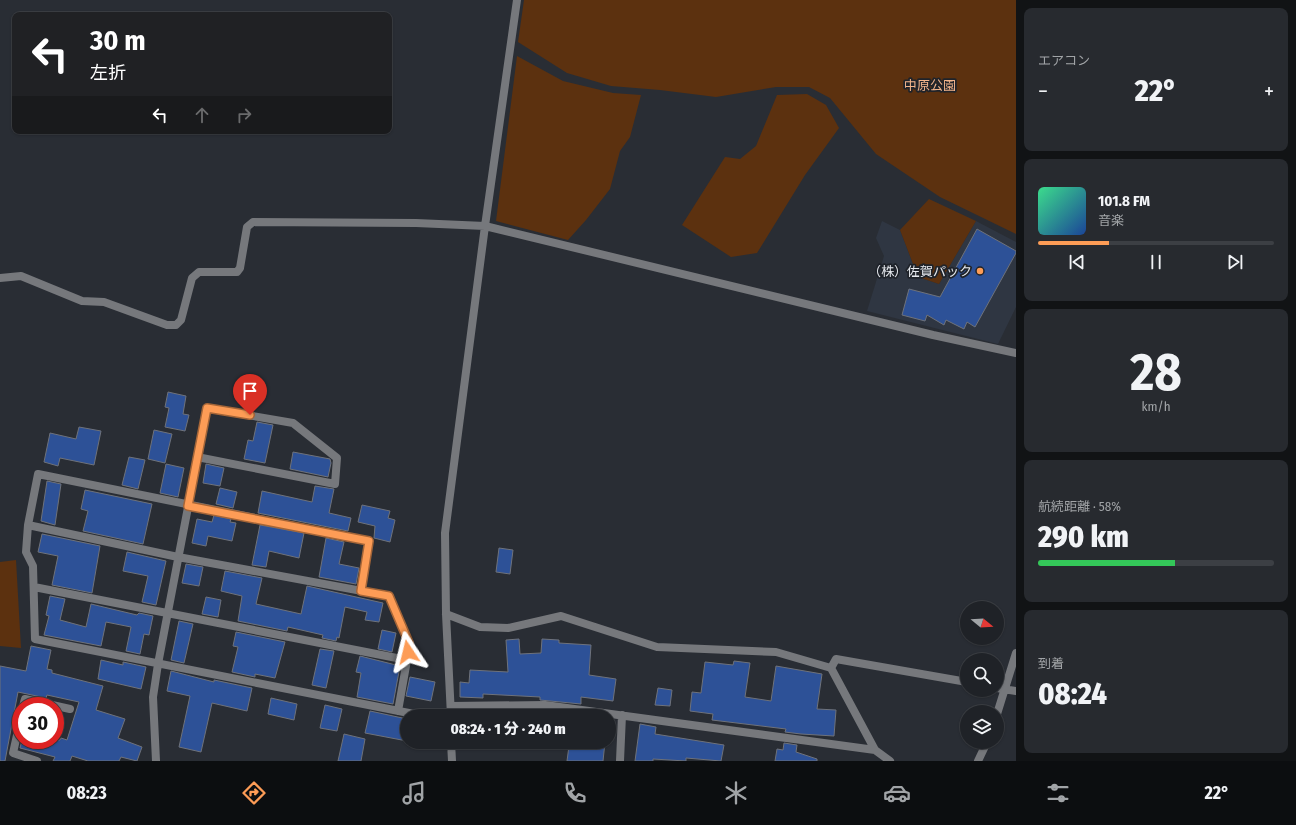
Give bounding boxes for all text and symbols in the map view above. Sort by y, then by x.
text: 30 m [90,24,146,57]
icon: left [24,28,76,80]
text: エアコン [1038,53,1090,68]
text: 左折 [90,62,126,84]
text: 22° [1135,73,1177,109]
park label: 中原公園 [904,78,956,93]
text: − [1038,78,1048,105]
text: + [1264,78,1274,105]
icon: left [149,104,171,126]
icon: ahead [191,104,213,126]
icon: right [233,104,255,126]
text: 101.8 FM [1098,192,1150,210]
text: 音楽 [1098,213,1124,228]
icon: previous [1066,251,1088,273]
icon: pause [1145,251,1167,273]
icon: next [1224,251,1246,273]
place label: （株）佐賀パック [868,264,972,279]
marker: （株）佐賀パック [975,266,985,276]
text: 28 [1130,341,1182,404]
pin [233,374,267,415]
icon: arrive [239,380,261,402]
text: km/h [1142,399,1171,414]
text: 航続距離 · 58% [1038,499,1121,514]
text: 290 km [1038,519,1129,555]
north arrow [960,601,1004,645]
map controls [960,601,1004,749]
position arrow [387,631,429,673]
button: search [960,653,1004,697]
text: 到着 [1038,656,1064,671]
text: 08:24 [1038,676,1107,712]
speed limit sign: 30 [12,697,64,749]
button: layers [960,705,1004,749]
text: 08:24 · 1 分 · 240 m [450,720,566,738]
icon: directions [240,779,268,807]
icon: music [400,779,428,807]
icon: phone [561,779,589,807]
icon: climate [722,779,750,807]
icon: car [883,779,911,807]
icon: filters [1044,779,1072,807]
text: 08:23 [66,782,107,804]
text: 22° [1204,782,1230,804]

